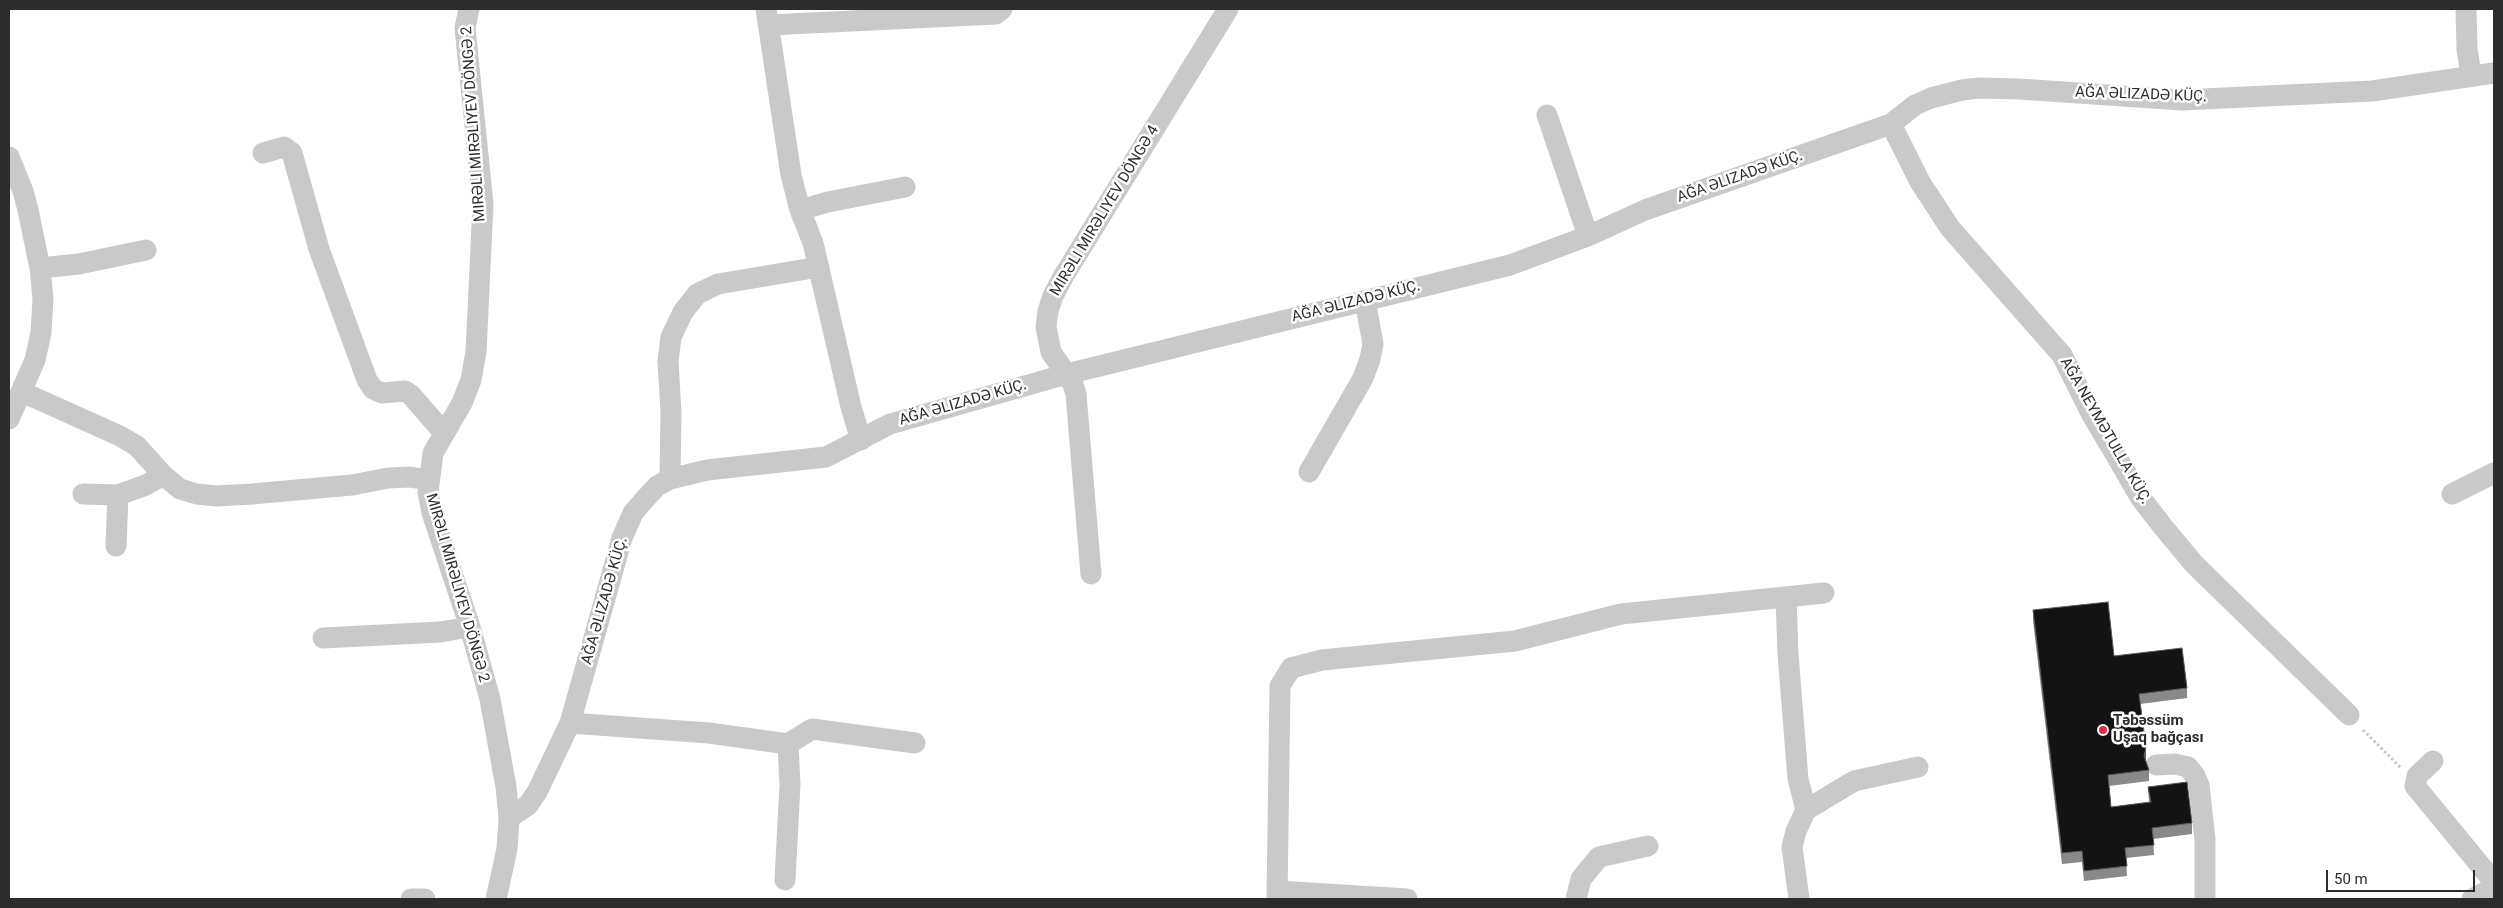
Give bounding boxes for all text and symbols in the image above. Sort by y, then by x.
street label: MIRƏLI MIRƏLIYEV DÖNGƏ 2 [458,26,490,222]
street label: AĞA ƏLIZADƏ KÜÇ. [2075,84,2207,106]
street label: MIRƏLI MIRƏLIYEV DÖNGƏ 4 [1047,122,1163,300]
street label: AĞA ƏLIZADƏ KÜÇ. [1675,147,1805,207]
street label: AĞA ƏLIZADƏ KÜÇ. [1290,277,1422,327]
street label: AĞA NEYMƏTULLA KÜÇ. [2056,355,2154,507]
street label: AĞA ƏLIZADƏ KÜÇ. [897,376,1029,430]
street label: MIRƏLI MIRƏLIYEV DÖNGƏ 2 [421,491,493,685]
street label: AĞA ƏLIZADƏ KÜÇ. [578,535,632,667]
place label: Təbəssüm Uşaq bağçası [2113,712,2203,747]
marker: Təbəssüm Uşaq bağçası [2097,724,2109,736]
scale bar [2328,860,2477,892]
text: 50 m [2334,870,2368,888]

